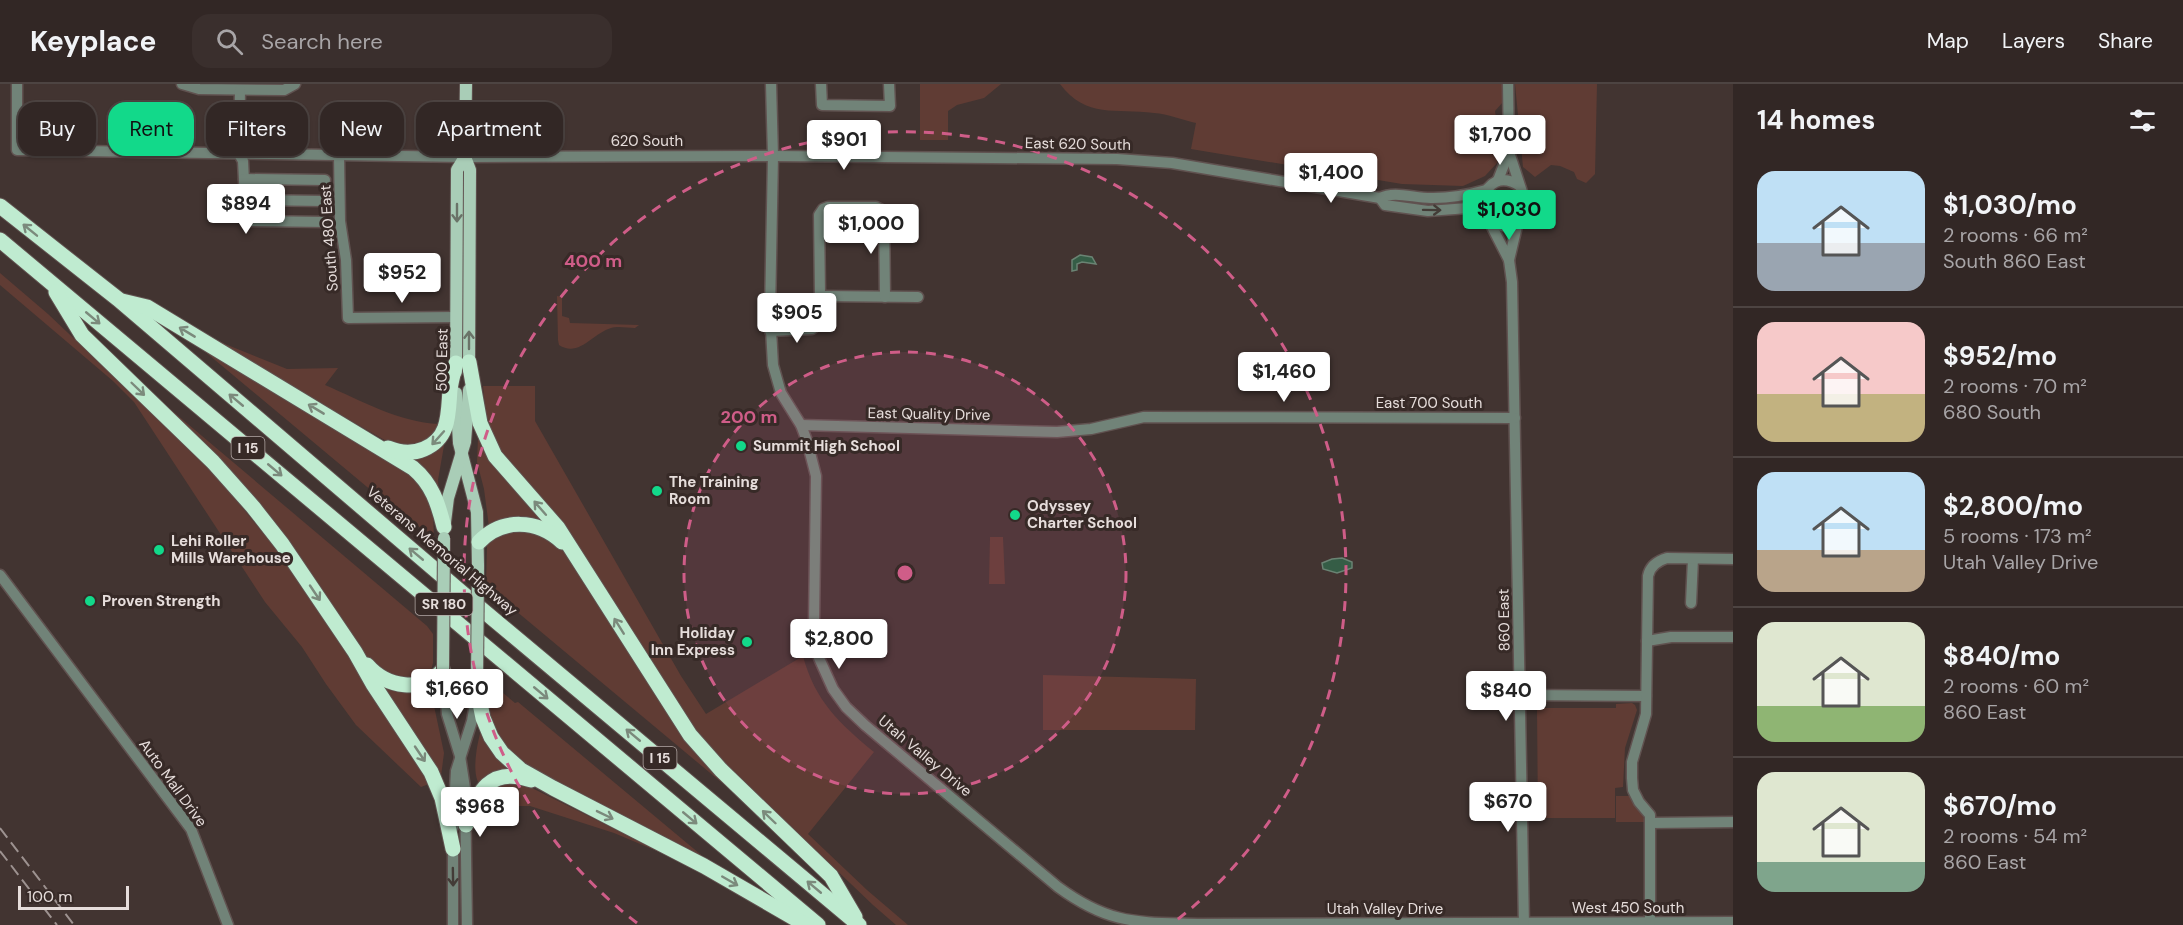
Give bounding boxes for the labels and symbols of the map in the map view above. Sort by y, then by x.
pin: $1,700 [1451,115,1549,166]
pin: $901 [808,120,880,171]
street label: 620 South [611,131,683,151]
street label: East 620 South [1025,133,1131,155]
pin: $1,400 [1282,153,1380,204]
pin: $894 [210,184,282,235]
street label: South 480 East [315,184,343,292]
pin: $1,030 [1460,190,1558,241]
one-way arrow [451,203,463,223]
pin: $1,000 [822,204,920,255]
one-way arrow [1421,204,1441,216]
one-way arrow [23,223,38,237]
text: 400 m [564,249,622,273]
pin: $952 [366,253,438,304]
pin: $905 [761,293,833,344]
one-way arrow [85,311,100,325]
one-way arrow [179,325,196,337]
street label: 500 East [431,328,453,392]
one-way arrow [463,330,475,350]
pin: $1,460 [1235,352,1333,403]
one-way arrow [131,382,146,397]
one-way arrow [229,393,244,407]
street label: East 700 South [1376,393,1482,413]
one-way arrow [308,402,325,414]
street label: East Quality Drive [867,403,991,425]
text: 200 m [721,405,777,429]
one-way arrow [431,430,445,445]
place label: Summit High School [753,436,900,456]
road number: I 15 [232,437,264,459]
marker: Summit High School [734,439,748,453]
one-way arrow [267,464,283,477]
place label: The Training Room [669,472,759,509]
street label: Veterans Memorial Highway [362,482,522,621]
marker: The Training Room [650,484,664,498]
place label: Odyssey Charter School [1027,496,1137,533]
one-way arrow [533,501,547,516]
marker: Odyssey Charter School [1008,508,1022,522]
place label: Lehi Roller Mills Warehouse [171,531,291,568]
marker: Lehi Roller Mills Warehouse [152,543,166,557]
one-way arrow [409,547,424,561]
centre of rings [895,563,915,583]
one-way arrow [309,584,321,600]
street label: 860 East [1493,588,1515,651]
place label: Proven Strength [102,591,221,611]
road number: SR 180 [416,593,472,615]
marker: Proven Strength [83,594,97,608]
one-way arrow [613,618,625,635]
pin: $2,800 [790,619,888,670]
place label: Holiday Inn Express [651,623,735,660]
marker: Holiday Inn Express [740,635,754,649]
pin: $1,660 [408,669,506,720]
pin: $840 [1470,671,1542,722]
one-way arrow [533,686,549,699]
street label: Utah Valley Drive [874,711,976,801]
one-way arrow [626,728,641,742]
street label: Auto Mall Drive [134,735,212,831]
one-way arrow [414,746,426,762]
road number: I 15 [644,747,676,769]
pin: $670 [1472,782,1544,833]
pin: $968 [444,787,516,838]
one-way arrow [596,809,614,821]
one-way arrow [762,810,777,824]
one-way arrow [682,811,697,825]
one-way arrow [447,866,459,886]
one-way arrow [721,875,738,887]
one-way arrow [806,881,822,894]
scale bar [18,883,129,910]
street label: West 450 South [1572,898,1684,918]
street label: Utah Valley Drive [1327,899,1443,919]

